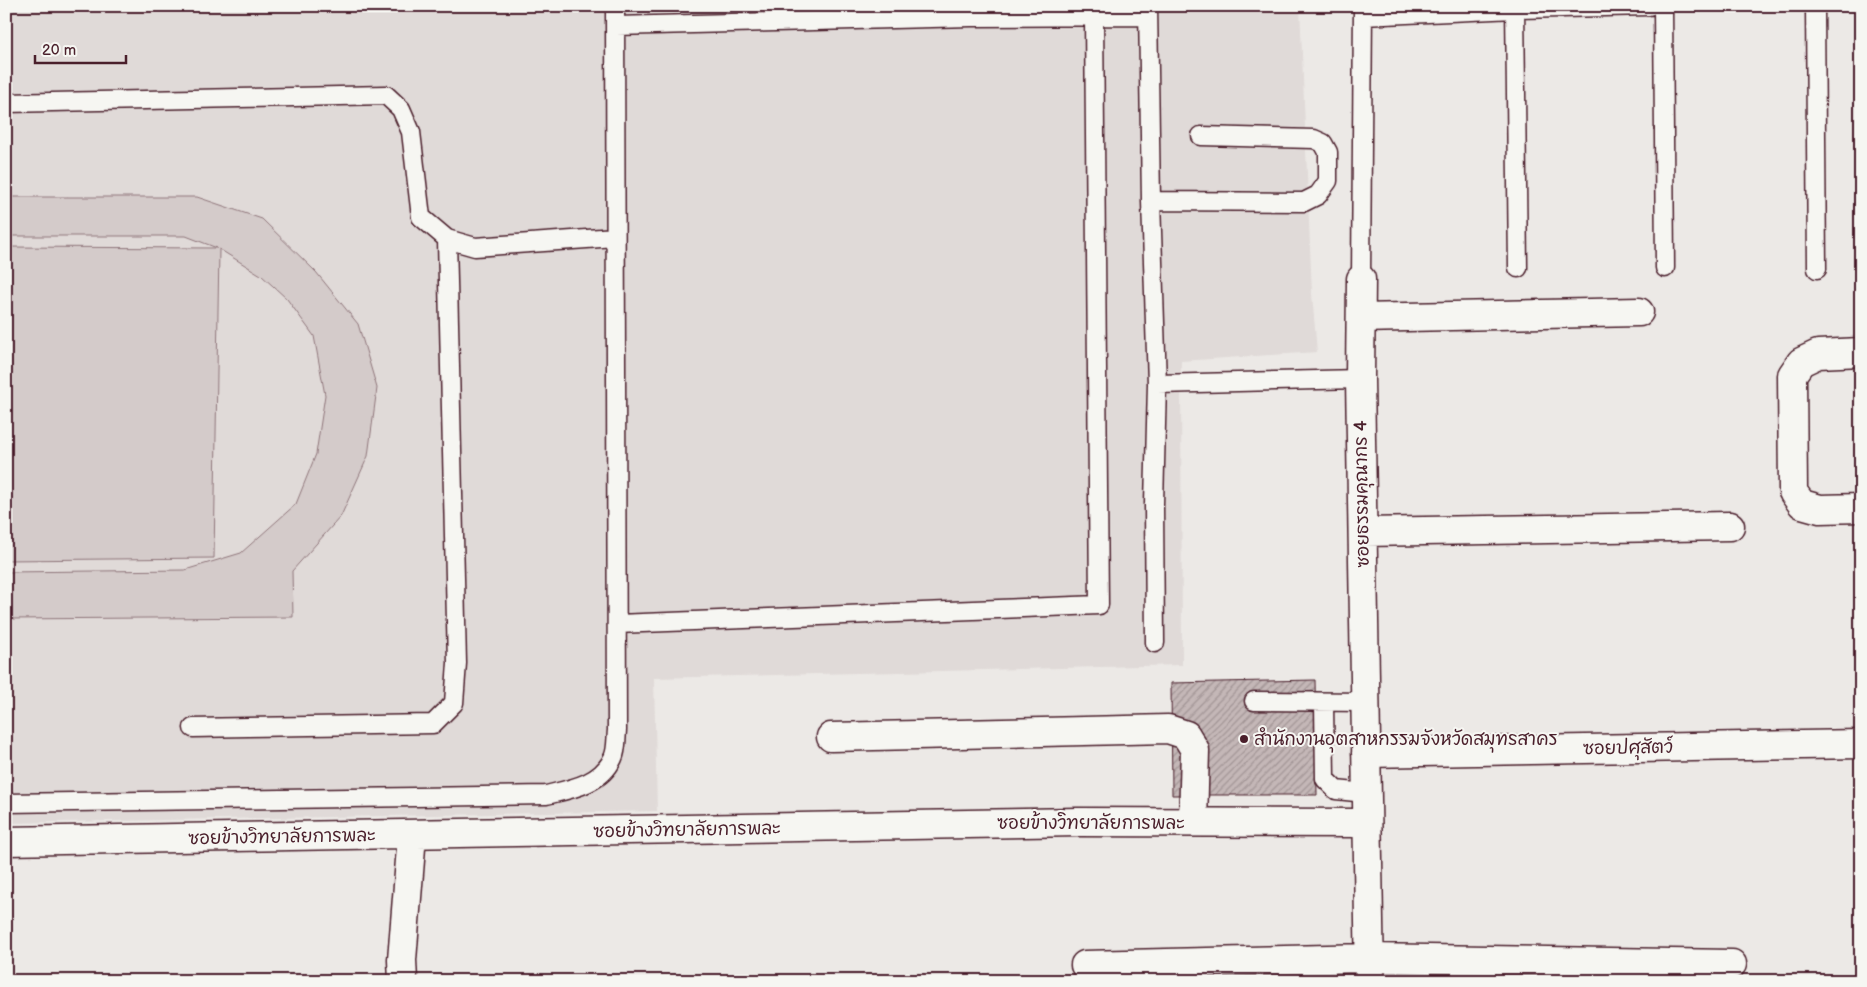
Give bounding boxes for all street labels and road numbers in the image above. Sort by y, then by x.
street label: ซอยธรรมคุณากร 4 [1350,420,1377,568]
street label: ซอยปศุสัตว์ [1583,734,1674,762]
street label: ซอยข้างวิทยาลัยการพละ [997,811,1185,834]
street label: ซอยข้างวิทยาลัยการพละ [593,816,781,842]
street label: ซอยข้างวิทยาลัยการพละ [188,823,376,849]

